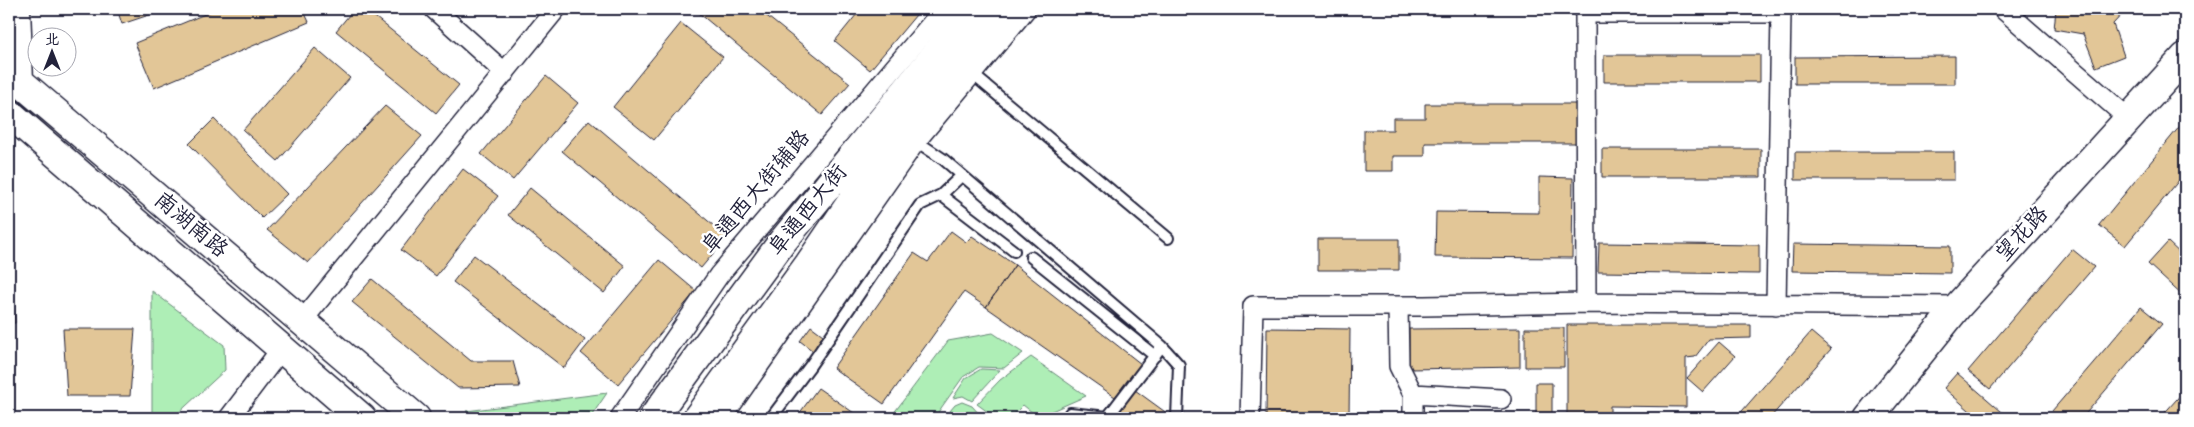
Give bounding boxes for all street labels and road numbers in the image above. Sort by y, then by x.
street label: 阜通西大街辅路 [697,126,817,260]
street label: 阜通西大街 [764,160,854,262]
street label: 南湖南路 [146,185,234,267]
street label: 望花路 [1989,200,2057,270]

